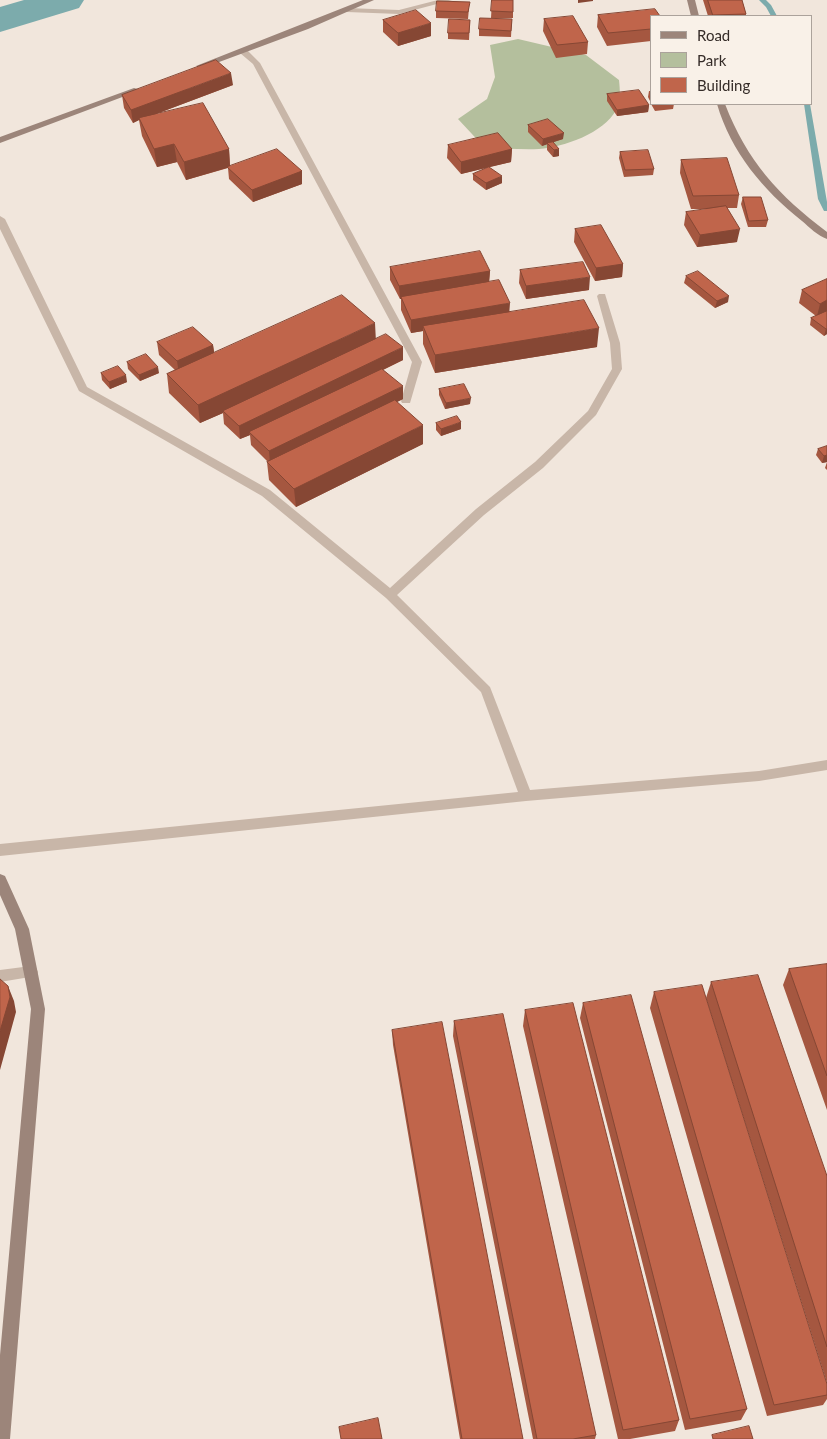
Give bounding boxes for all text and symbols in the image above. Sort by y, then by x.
legend [650,15,812,105]
text: Road [697,26,730,44]
text: Park [697,51,726,69]
text: Building [697,76,750,94]

